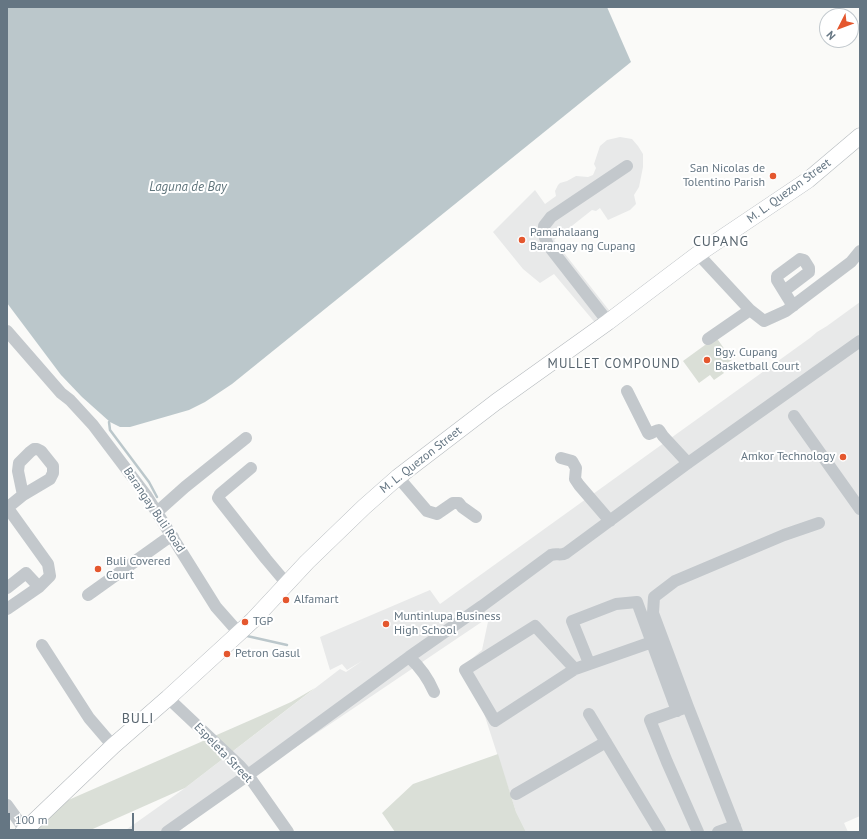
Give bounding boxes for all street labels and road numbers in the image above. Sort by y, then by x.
street label: M. L. Quezon Street [744,156,834,226]
street label: M. L. Quezon Street [377,424,465,496]
street label: Barangay Buli Road [120,465,188,555]
street label: Espeleta Street [191,720,255,786]

